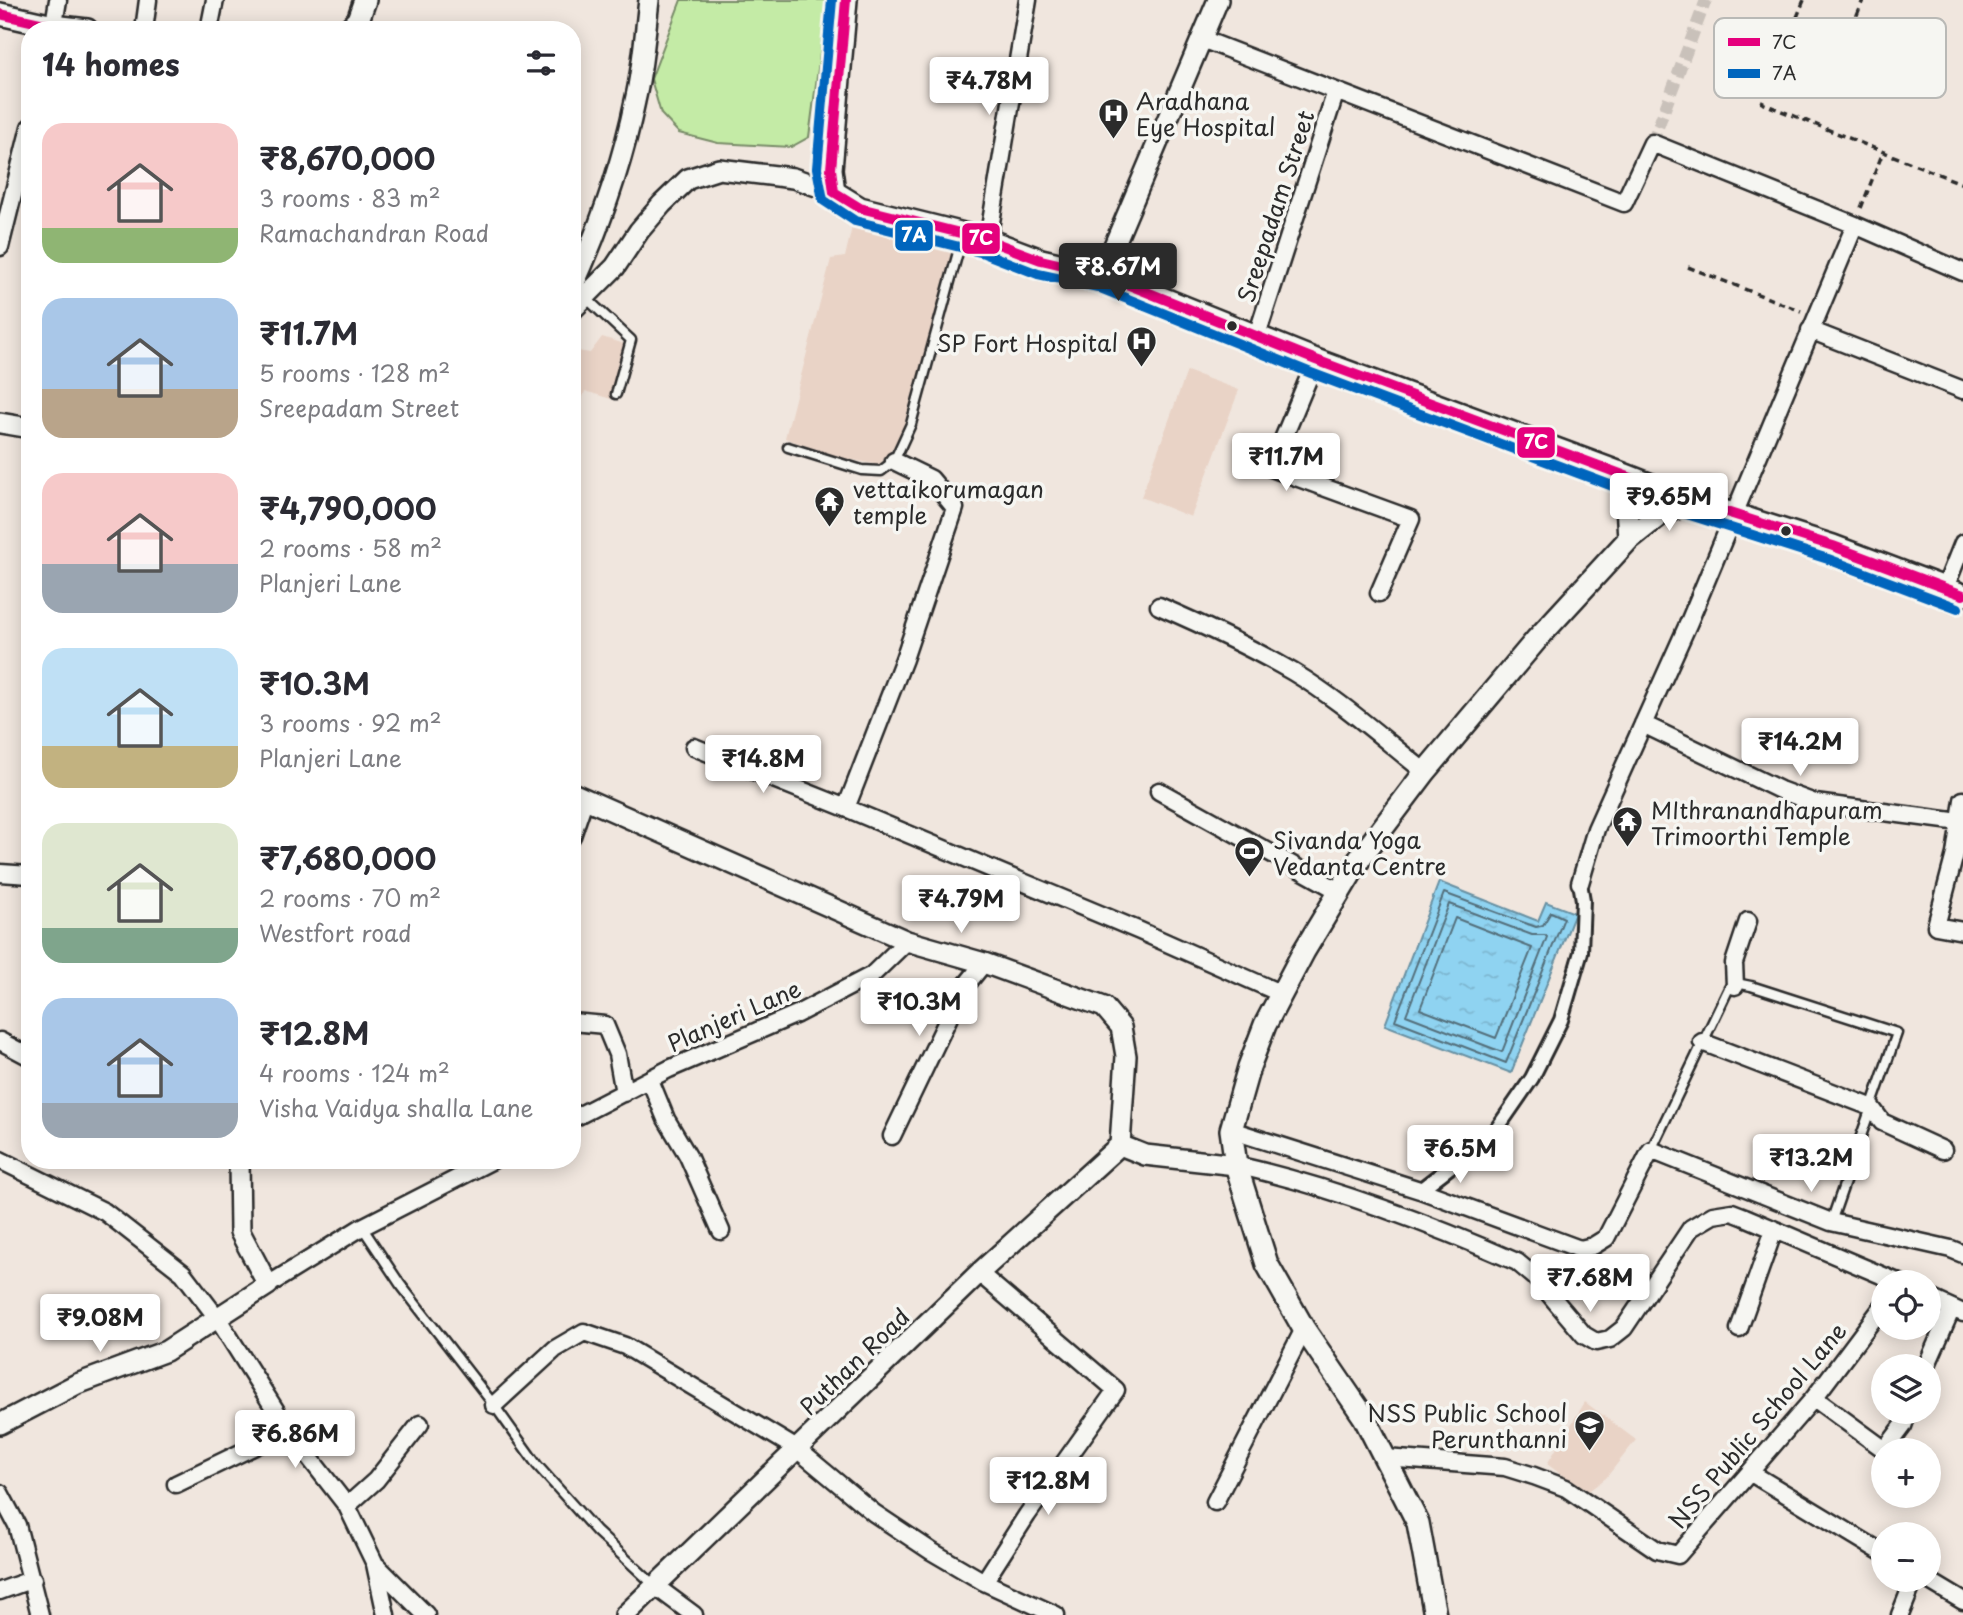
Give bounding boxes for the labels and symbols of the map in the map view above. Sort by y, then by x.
legend [1714,18,1946,98]
text: 7C [1772,27,1797,55]
pin: ₹4.78M [932,58,1046,117]
text: 7A [1772,58,1797,86]
place label: Aradhana Eye Hospital [1136,83,1275,144]
hospital icon: Aradhana Eye Hospital [1096,96,1130,140]
street label: Sreepadam Street [1227,105,1323,307]
line badge: 7A [894,219,934,252]
text: 7A [901,220,927,248]
line badge: 7C [961,222,1001,255]
text: 7C [969,223,993,251]
pin: ₹8.67M [1061,244,1175,303]
unlabelled marker [1225,319,1239,333]
place label: SP Fort Hospital [937,325,1118,360]
hospital icon: SP Fort Hospital [1124,325,1158,369]
line badge: 7C [1516,426,1556,459]
text: 7C [1524,427,1548,455]
pin: ₹11.7M [1229,434,1343,493]
place label: vettaikorumagan temple [853,471,1044,532]
pin: ₹9.65M [1612,474,1726,533]
temple icon: vettaikorumagan temple [813,484,847,528]
unlabelled marker [1779,524,1793,538]
pin: ₹14.2M [1743,718,1857,778]
pin: ₹14.8M [706,736,820,795]
place label: MIthranandhapuram Trimoorthi Temple [1651,792,1883,853]
temple icon: MIthranandhapuram Trimoorthi Temple [1611,805,1645,849]
place label: Sivanda Yoga Vedanta Centre [1273,822,1446,883]
sports icon: Sivanda Yoga Vedanta Centre [1233,835,1267,879]
pin: ₹4.79M [904,876,1018,935]
street label: Planjeri Lane [662,970,806,1060]
pin: ₹10.3M [862,978,976,1038]
pin: ₹6.5M [1411,1126,1509,1185]
pin: ₹13.2M [1754,1134,1868,1194]
pin: ₹7.68M [1533,1254,1647,1314]
pin: ₹9.08M [43,1294,157,1354]
street label: Puthan Road [791,1299,917,1423]
street label: NSS Public School Lane [1660,1314,1854,1536]
place label: NSS Public School Perunthanni [1367,1395,1567,1456]
school or university icon: NSS Public School Perunthanni [1573,1408,1607,1452]
pin: ₹6.86M [238,1410,352,1470]
pin: ₹12.8M [991,1458,1105,1517]

